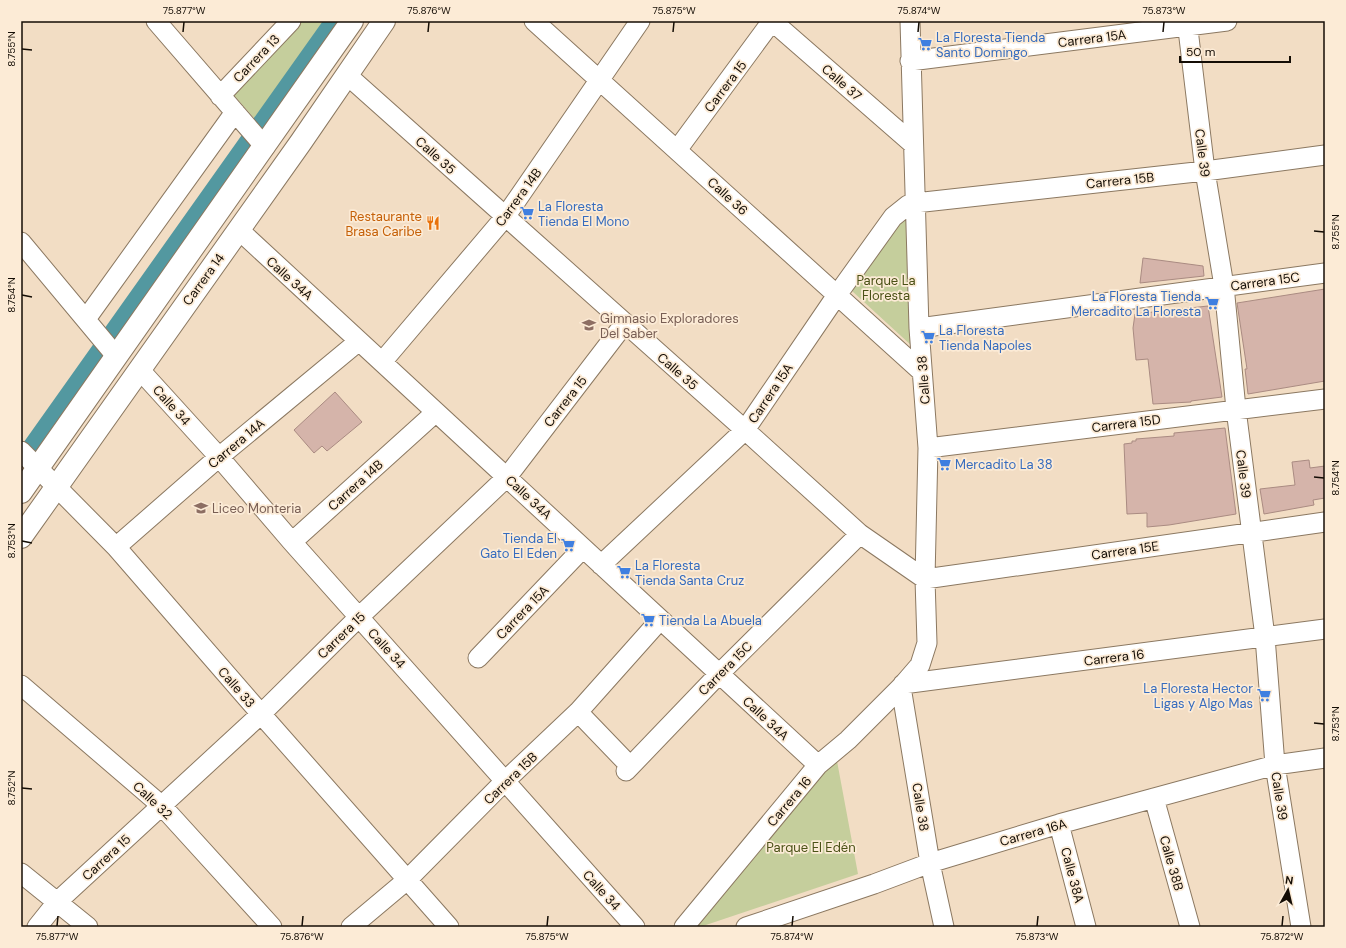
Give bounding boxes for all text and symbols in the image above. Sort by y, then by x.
text: 75.877°W [163,4,206,17]
text: 75.876°W [407,4,451,17]
text: 75.875°W [652,4,696,17]
text: 75.874°W [898,4,941,17]
text: 75.873°W [1142,4,1186,17]
street label: Carrera 15A [1057,26,1127,51]
place label: La Floresta Tienda Santo Domingo [936,29,1045,61]
text: 8.755°N [5,31,18,67]
street label: Carrera 13 [229,31,283,86]
supermarket icon: La Floresta Tienda Santo Domingo [917,36,933,52]
scale bar [1180,38,1290,64]
text: 50 m [1186,44,1215,60]
street label: Carrera 15 [700,57,750,116]
street label: Calle 37 [818,60,865,104]
street label: Calle 39 [1191,128,1214,178]
street label: Calle 35 [412,133,459,178]
street label: Carrera 14B [491,165,545,230]
street label: Carrera 15B [1085,168,1155,193]
street label: Calle 36 [704,174,752,219]
place label: La Floresta Tienda El Mono [538,198,630,230]
supermarket icon: La Floresta Tienda El Mono [519,205,535,221]
place label: Restaurante Brasa Caribe [345,208,422,240]
text: 8.755°N [1329,214,1342,250]
restaurant icon: Restaurante Brasa Caribe [425,215,441,231]
street label: Carrera 14 [179,250,228,309]
street label: Calle 34A [263,253,317,304]
street label: Carrera 15C [1229,268,1301,295]
park label: Parque La Floresta [856,272,916,304]
text: 8.754°N [5,277,18,313]
place label: La Floresta Tienda Mercadito La Floresta [1071,288,1201,320]
supermarket icon: La Floresta Tienda Mercadito La Floresta [1204,295,1220,311]
place label: Gimnasio Exploradores Del Saber [600,310,739,342]
school or university icon: Gimnasio Exploradores Del Saber [581,317,597,333]
place label: La Floresta Tienda Napoles [939,322,1032,354]
supermarket icon: La Floresta Tienda Napoles [920,329,936,345]
street label: Calle 35 [654,349,702,394]
street label: Calle 38 [913,355,934,405]
street label: Carrera 15A [744,360,797,426]
street label: Carrera 15 [540,372,591,430]
street label: Calle 34 [149,382,194,429]
street label: Carrera 15D [1091,411,1162,436]
street label: Carrera 14A [204,414,269,472]
street label: Calle 39 [1232,449,1255,499]
street label: Carrera 14B [324,456,387,515]
supermarket icon: Mercadito La 38 [936,456,952,472]
place label: Mercadito La 38 [955,456,1053,473]
text: 8.754°N [1329,460,1342,496]
street label: Calle 34A [502,472,556,523]
school or university icon: Liceo Monteria [193,500,209,516]
place label: Liceo Monteria [212,500,301,517]
text: 8.753°N [5,523,18,559]
place label: Tienda El Gato El Eden [480,530,557,562]
supermarket icon: Tienda El Gato El Eden [560,537,576,553]
street label: Carrera 15E [1090,537,1160,564]
place label: La Floresta Tienda Santa Cruz [635,557,744,589]
supermarket icon: La Floresta Tienda Santa Cruz [616,564,632,580]
street label: Carrera 15A [492,582,553,643]
street label: Carrera 15 [314,608,369,662]
supermarket icon: Tienda La Abuela [640,612,656,628]
place label: Tienda La Abuela [659,612,762,629]
street label: Calle 34 [364,625,409,672]
street label: Carrera 15C [695,638,756,699]
street label: Carrera 16 [1083,645,1145,670]
street label: Calle 33 [214,663,259,711]
place label: La Floresta Hector Ligas y Algo Mas [1143,680,1253,712]
supermarket icon: La Floresta Hector Ligas y Algo Mas [1256,687,1272,703]
street label: Calle 34A [739,693,793,744]
text: 8.753°N [1329,706,1342,742]
street label: Carrera 15B [480,748,541,808]
text: 8.752°N [5,770,18,805]
street label: Calle 39 [1267,771,1292,821]
street label: Carrera 16 [763,773,815,830]
street label: Calle 32 [129,778,176,823]
street label: Calle 38 [908,782,933,833]
street label: Carrera 16A [998,815,1069,850]
street label: Carrera 15 [78,830,134,884]
street label: Calle 38B [1156,834,1188,893]
park label: Parque El Edén [766,839,856,856]
street label: Calle 38A [1057,845,1088,905]
street label: Calle 34 [579,867,624,914]
north arrow [1268,870,1308,910]
text: N [1284,873,1294,888]
text: 75.877°W [36,930,79,943]
text: 75.876°W [280,930,324,943]
text: 75.875°W [525,930,569,943]
text: 75.874°W [771,930,814,943]
text: 75.873°W [1015,930,1059,943]
text: 75.872°W [1261,930,1304,943]

